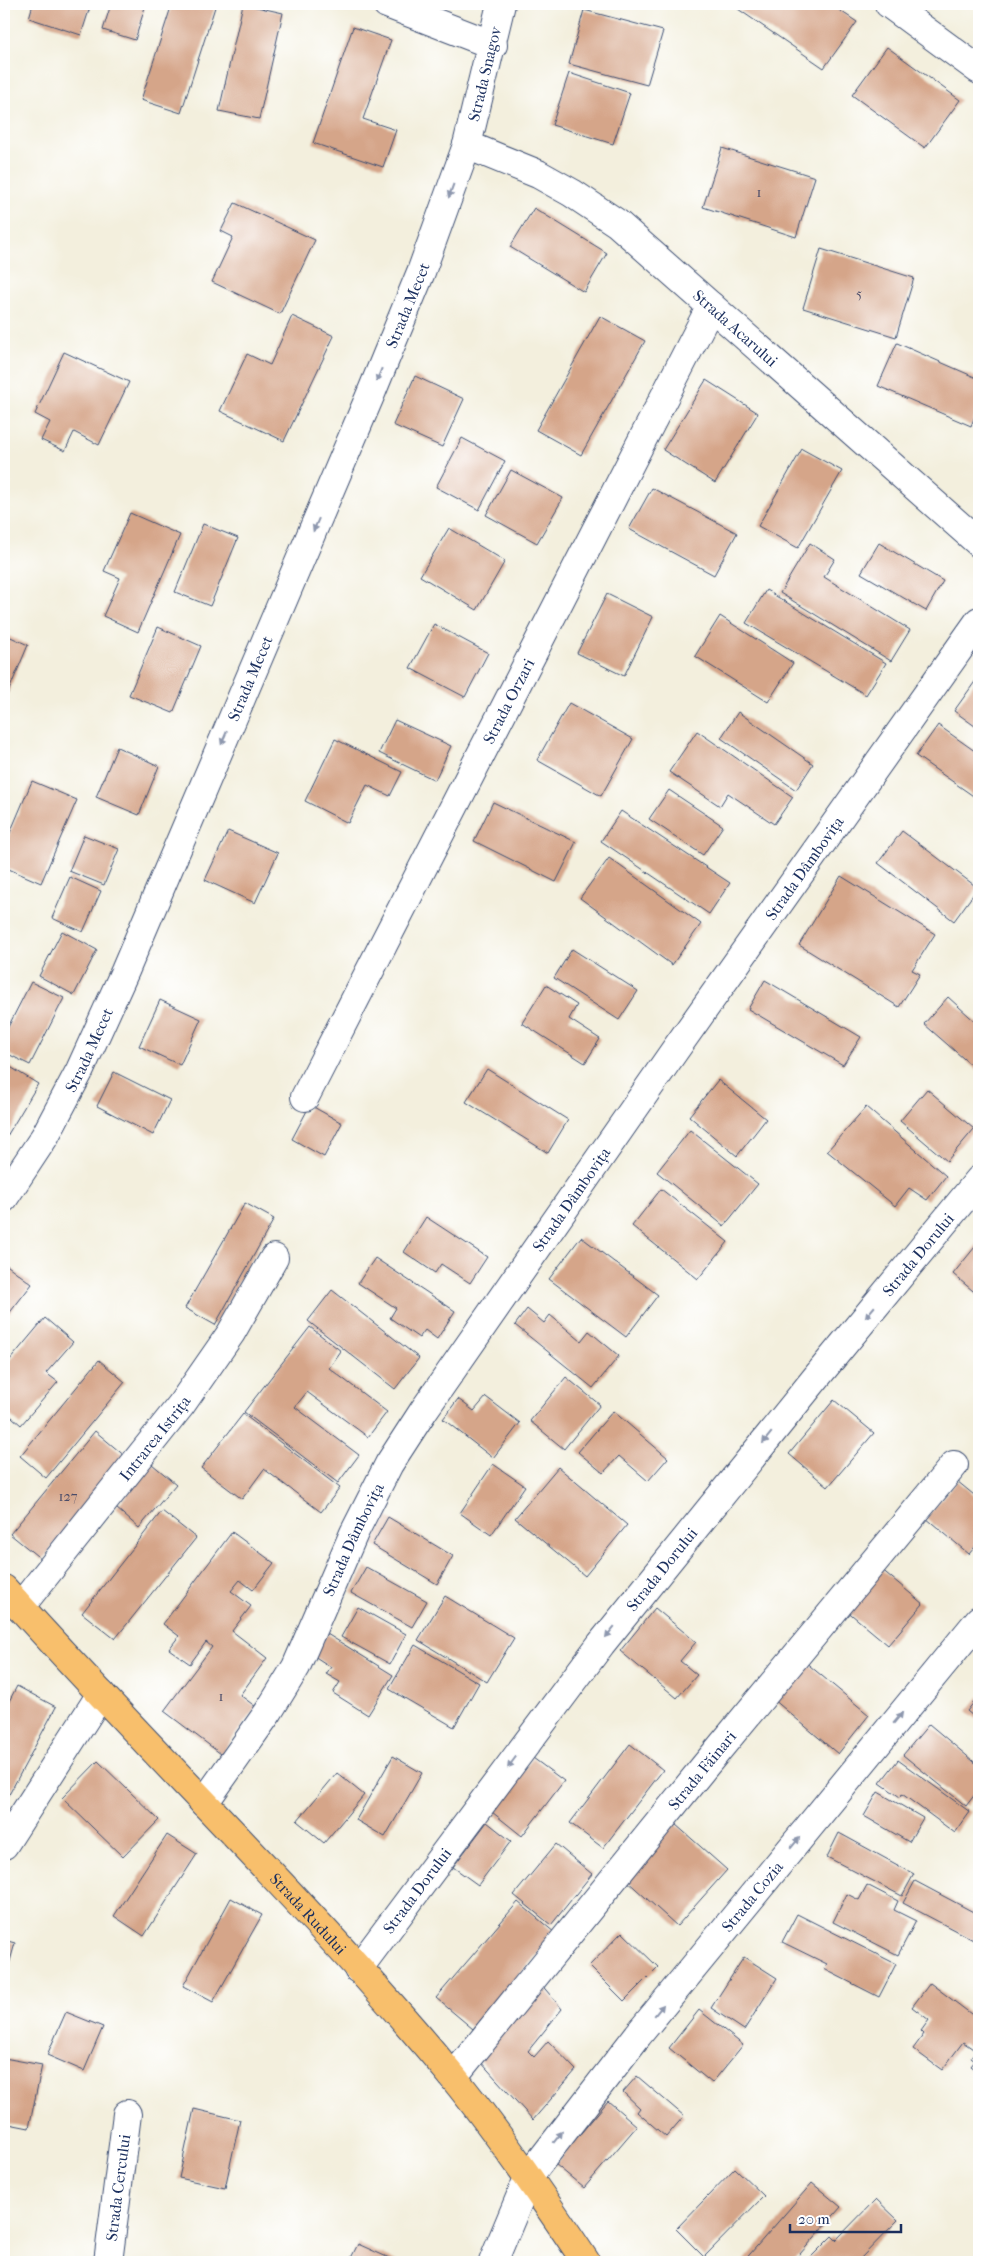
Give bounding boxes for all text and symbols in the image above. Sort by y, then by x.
street label: Strada Snagov [464,24,505,124]
one-way arrow [447,184,455,199]
house number: 1 [757,184,762,201]
street label: Strada Mecet [382,260,434,351]
house number: 5 [856,285,862,302]
street label: Strada Acarului [689,286,782,371]
one-way arrow [374,368,382,382]
one-way arrow [311,518,319,532]
street label: Strada Mecet [224,633,277,724]
street label: Strada Orzari [479,655,539,747]
one-way arrow [220,731,228,746]
street label: Strada Dâmbovița [761,812,848,924]
street label: Strada Mecet [61,1005,117,1095]
street label: Strada Dâmbovița [529,1143,615,1255]
street label: Strada Dorului [878,1209,958,1300]
one-way arrow [864,1305,875,1318]
street label: Intrarea Istrița [115,1392,195,1485]
one-way arrow [762,1431,772,1445]
street label: Strada Dâmbovița [319,1479,388,1599]
house number: 127 [59,1488,78,1505]
street label: Strada Dorului [622,1524,701,1615]
one-way arrow [605,1626,615,1639]
house number: 1 [219,1688,224,1705]
one-way arrow [893,1712,904,1725]
street label: Strada Făinari [664,1727,740,1814]
one-way arrow [507,1755,518,1768]
one-way arrow [789,1837,800,1850]
street label: Strada Dorului [379,1844,455,1937]
street label: Strada Cozia [718,1857,787,1936]
street label: Strada Rudului [266,1869,351,1959]
one-way arrow [653,2003,664,2016]
one-way arrow [553,2131,564,2144]
street label: Strada Cercului [102,2133,134,2242]
scale bar [790,2201,902,2233]
text: 20 m [798,2210,830,2228]

